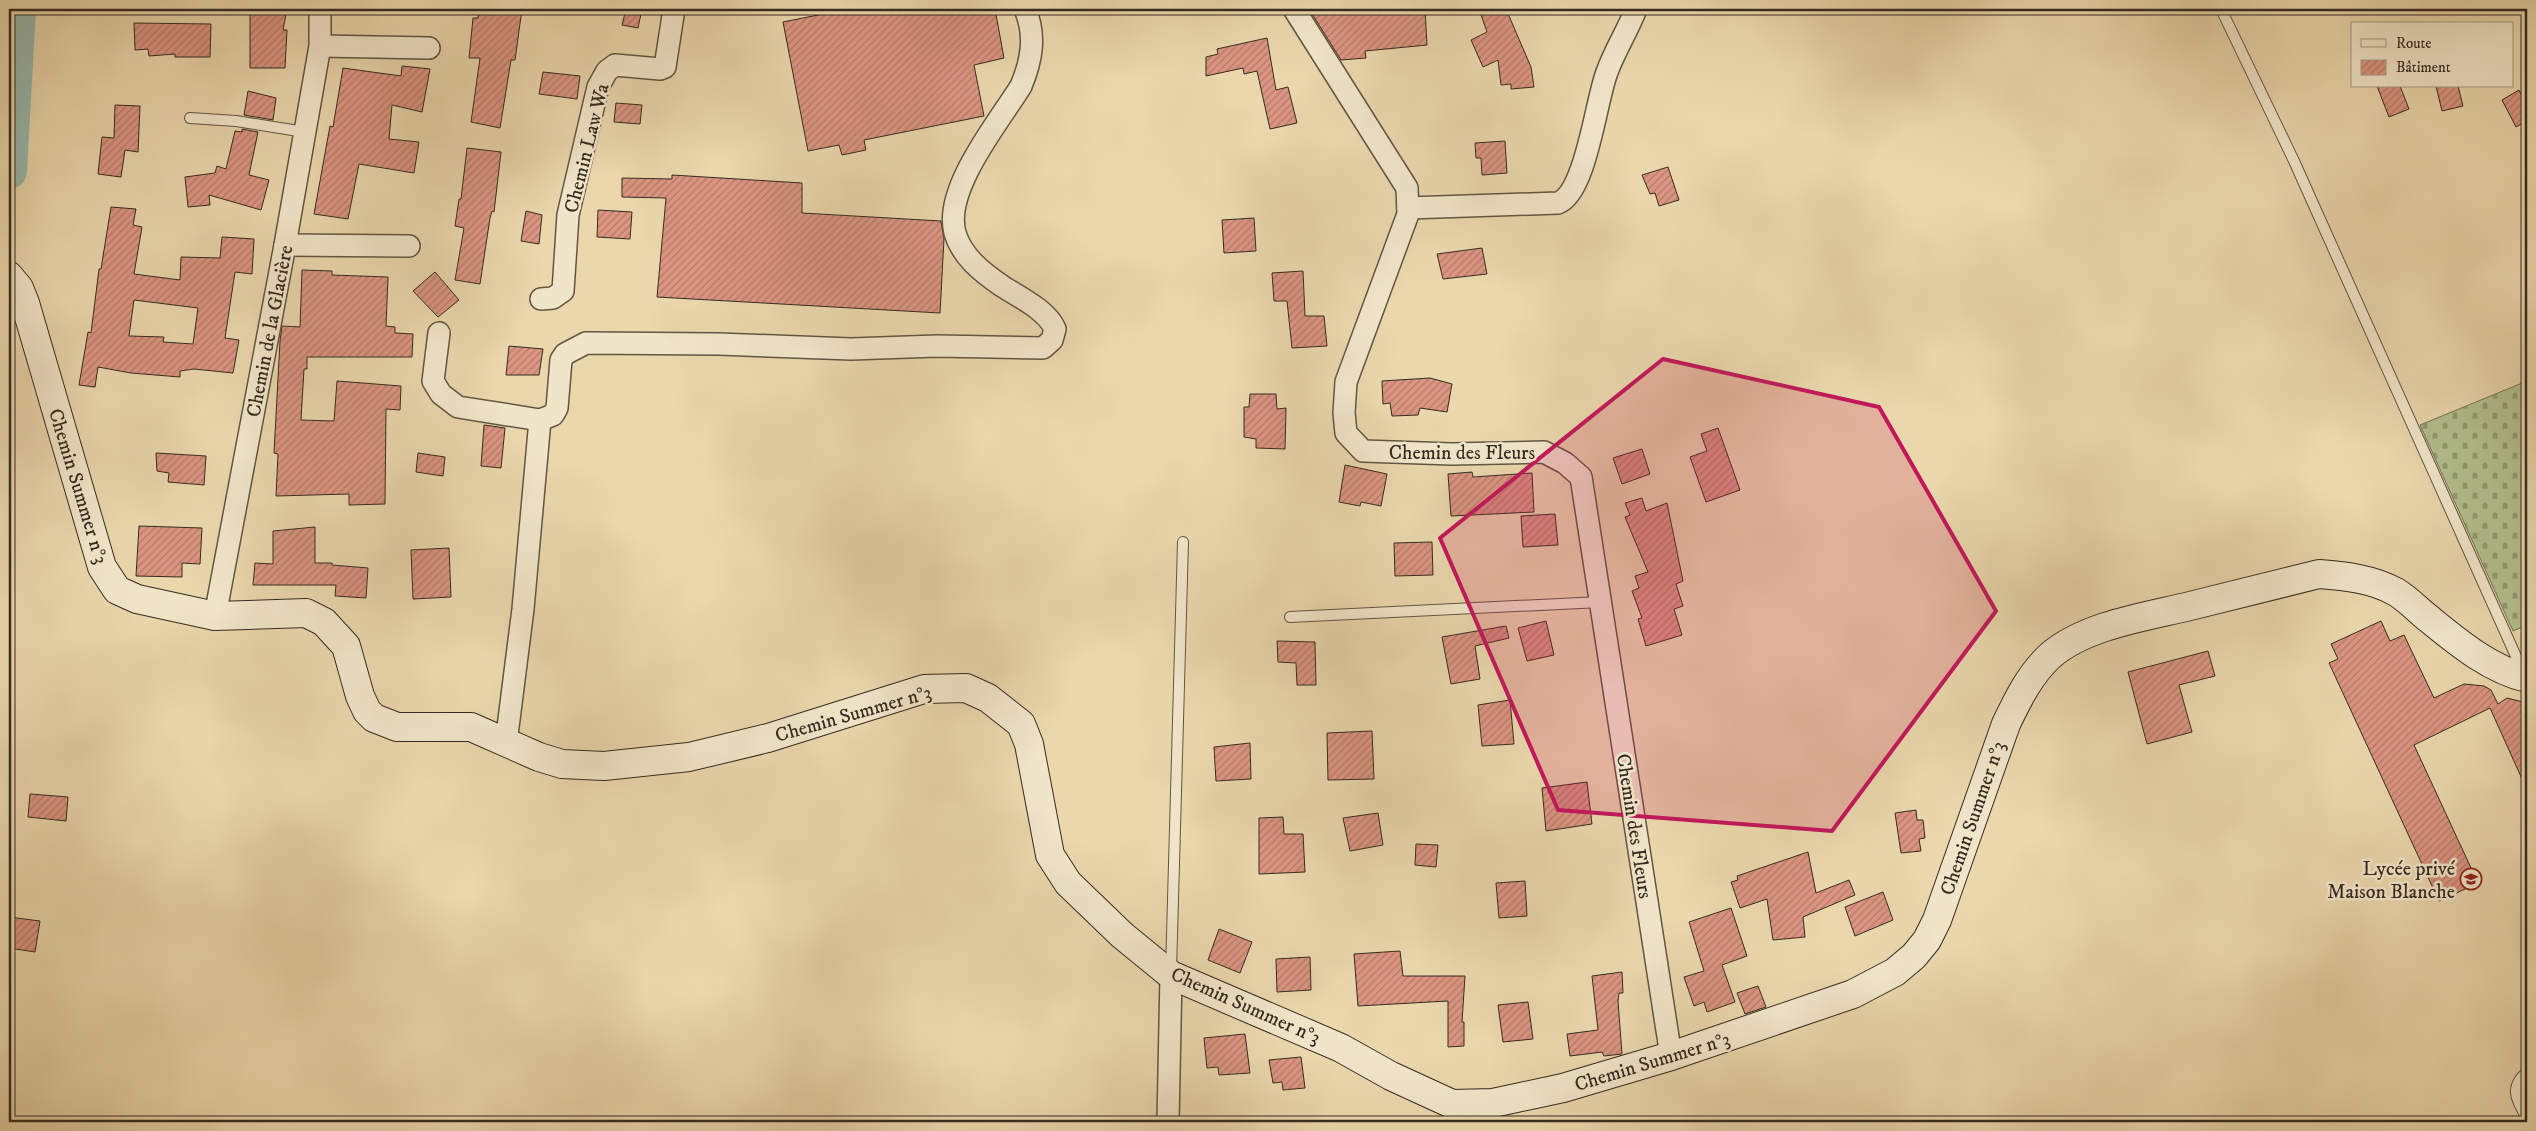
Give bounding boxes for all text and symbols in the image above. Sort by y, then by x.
legend [2351,22,2514,88]
text: Route [2396,34,2431,53]
text: Bâtiment [2396,58,2451,77]
street label: Chemin Law Wa [559,81,616,216]
street label: Chemin de la Glacière [242,243,299,419]
street label: Chemin Summer n°3 [42,406,113,567]
street label: Chemin des Fleurs [1389,441,1536,466]
street label: Chemin Summer n°3 [772,680,934,749]
street label: Chemin Summer n°3 [1935,738,2012,899]
street label: Chemin des Fleurs [1610,752,1657,901]
place label: Lycée privé Maison Blanche [2327,857,2456,905]
school or university icon: Lycée privé Maison Blanche [2459,867,2483,891]
street label: Chemin Summer n°3 [1167,962,1324,1051]
street label: Chemin Summer n°3 [1572,1027,1733,1098]

